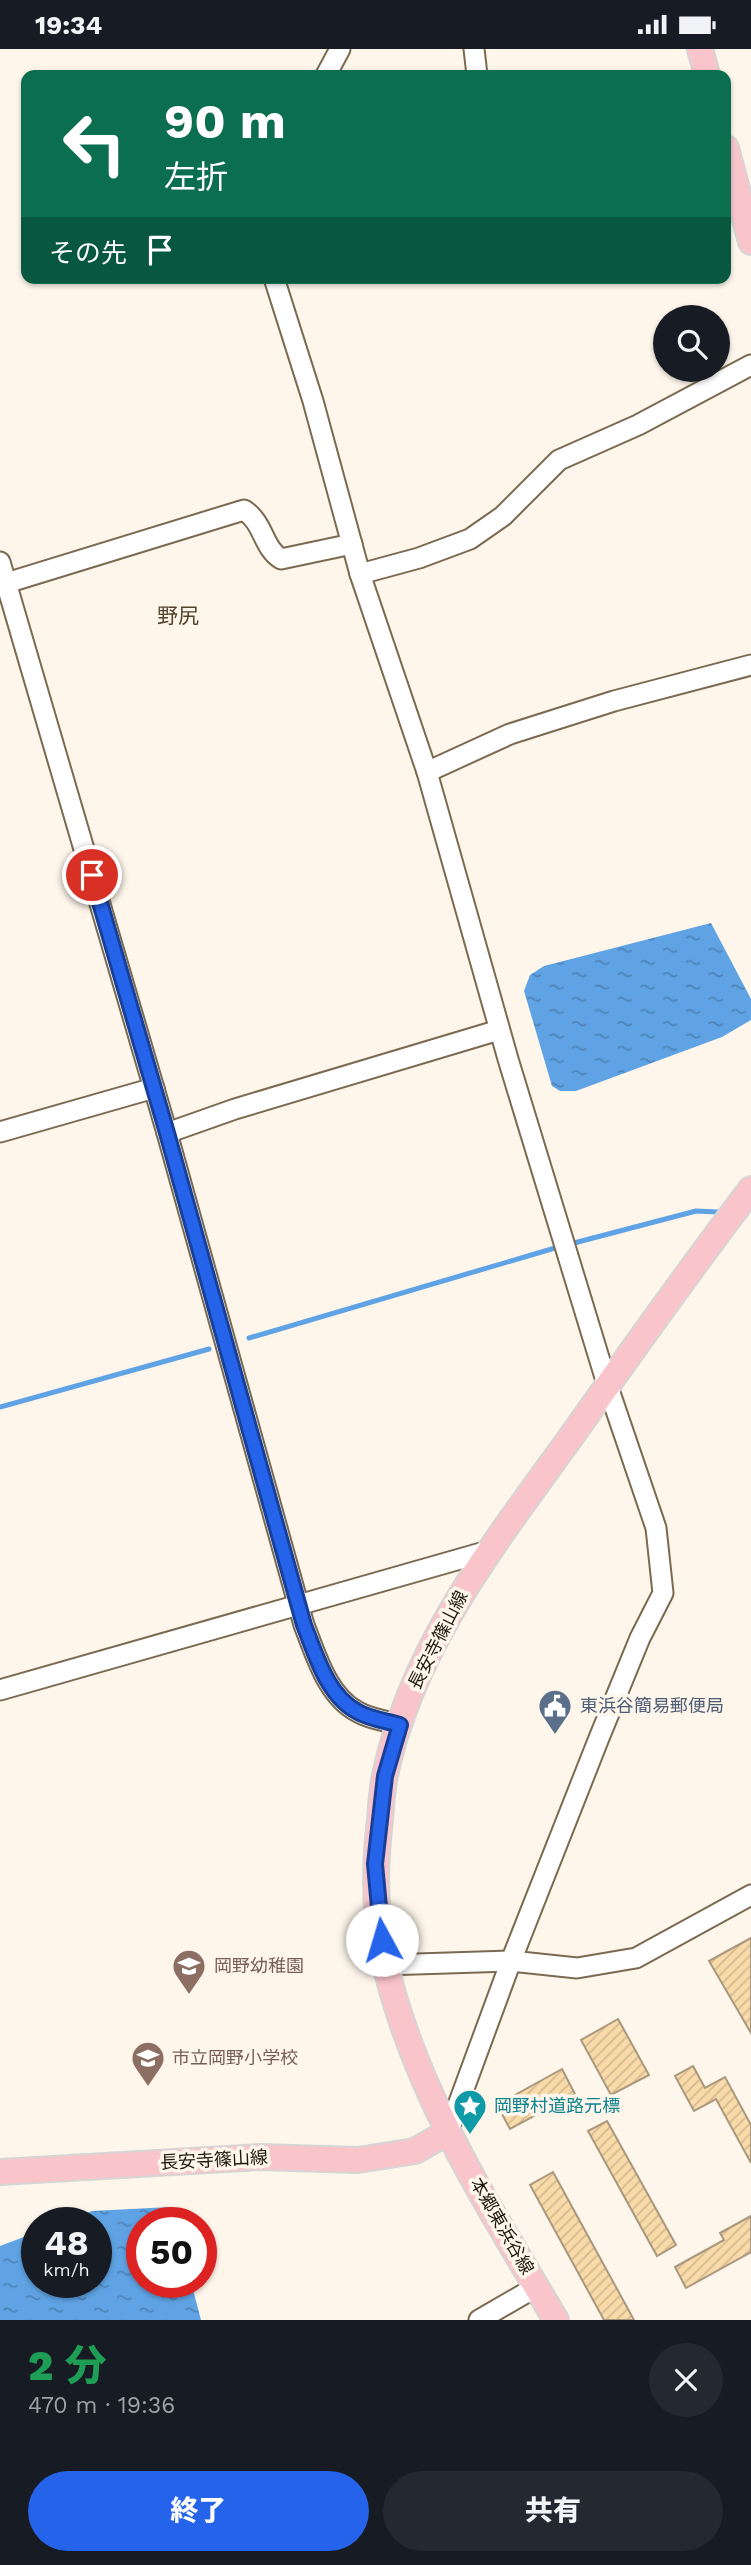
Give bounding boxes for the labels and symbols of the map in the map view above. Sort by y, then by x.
district label: 野尻 [157,603,199,628]
pin [62,845,122,905]
street label: 長安寺篠山線 [404,1587,471,1693]
public building icon: 東浜谷簡易郵便局 [536,1687,574,1736]
place label: 東浜谷簡易郵便局 [580,1695,724,1716]
position arrow [345,1903,419,1977]
school or university icon: 岡野幼稚園 [170,1947,208,1996]
place label: 岡野幼稚園 [214,1955,304,1976]
school or university icon: 市立岡野小学校 [129,2039,167,2088]
place label: 市立岡野小学校 [172,2047,298,2068]
place icon: 岡野村道路元標 [451,2087,489,2136]
place label: 岡野村道路元標 [494,2095,620,2116]
street label: 長安寺篠山線 [159,2146,268,2173]
street label: 本郷東浜谷線 [466,2174,539,2278]
speed limit sign: 50 [126,2207,217,2298]

